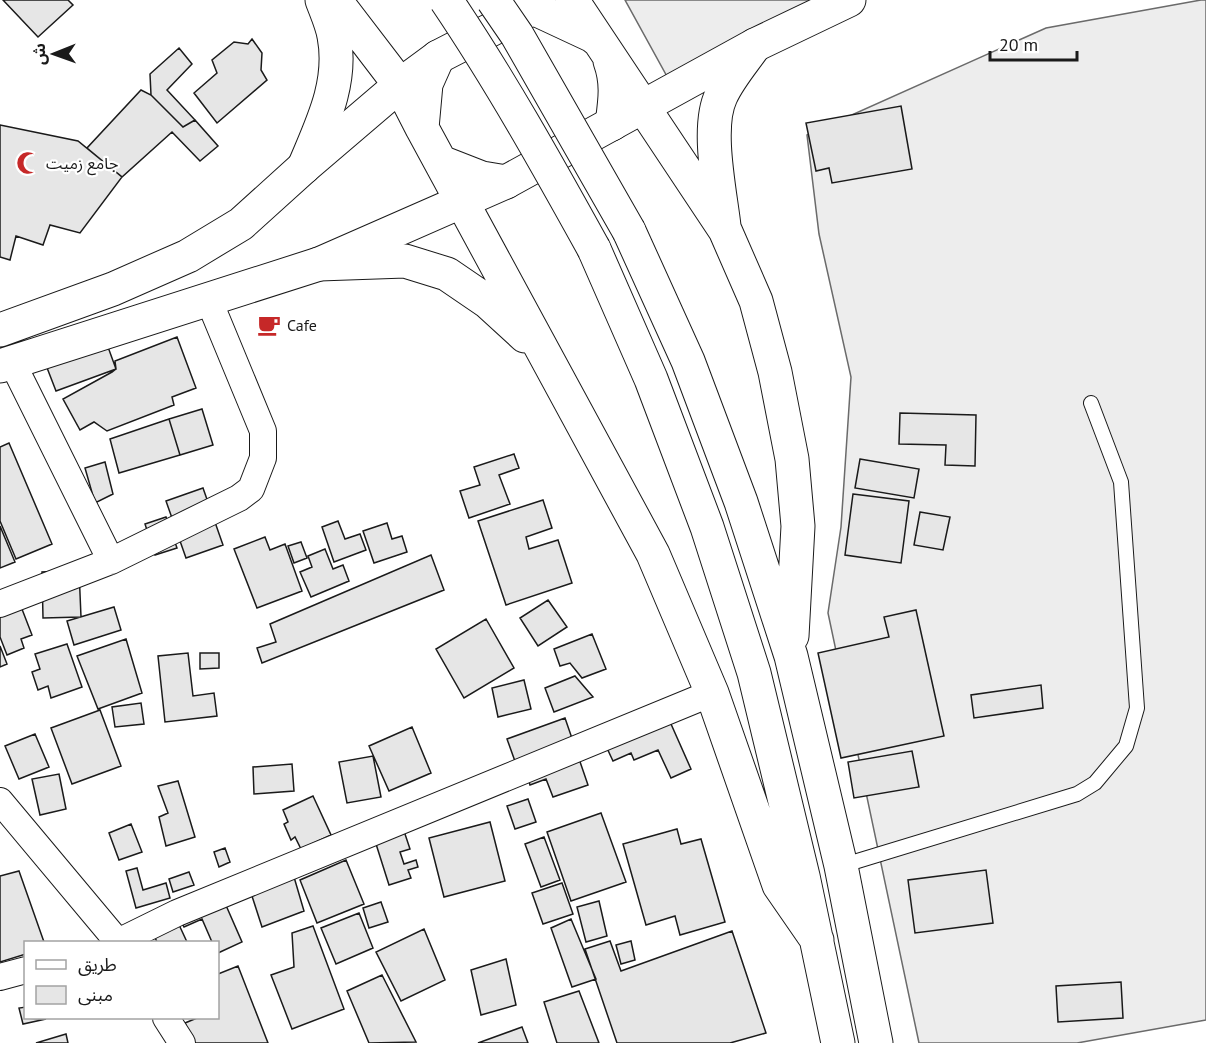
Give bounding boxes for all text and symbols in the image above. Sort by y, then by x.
north arrow [24,24,84,84]
scale bar [990,24,1077,62]
text: 20 m [999,33,1038,56]
text: ش [29,43,49,65]
mosque icon: جامع زميت [15,150,41,176]
place label: جامع زميت [46,153,118,176]
cafe icon: Cafe [256,312,282,338]
place label: Cafe [287,315,317,335]
legend [24,941,219,1019]
text: طريق [78,953,117,976]
text: مبنى [78,983,113,1006]

